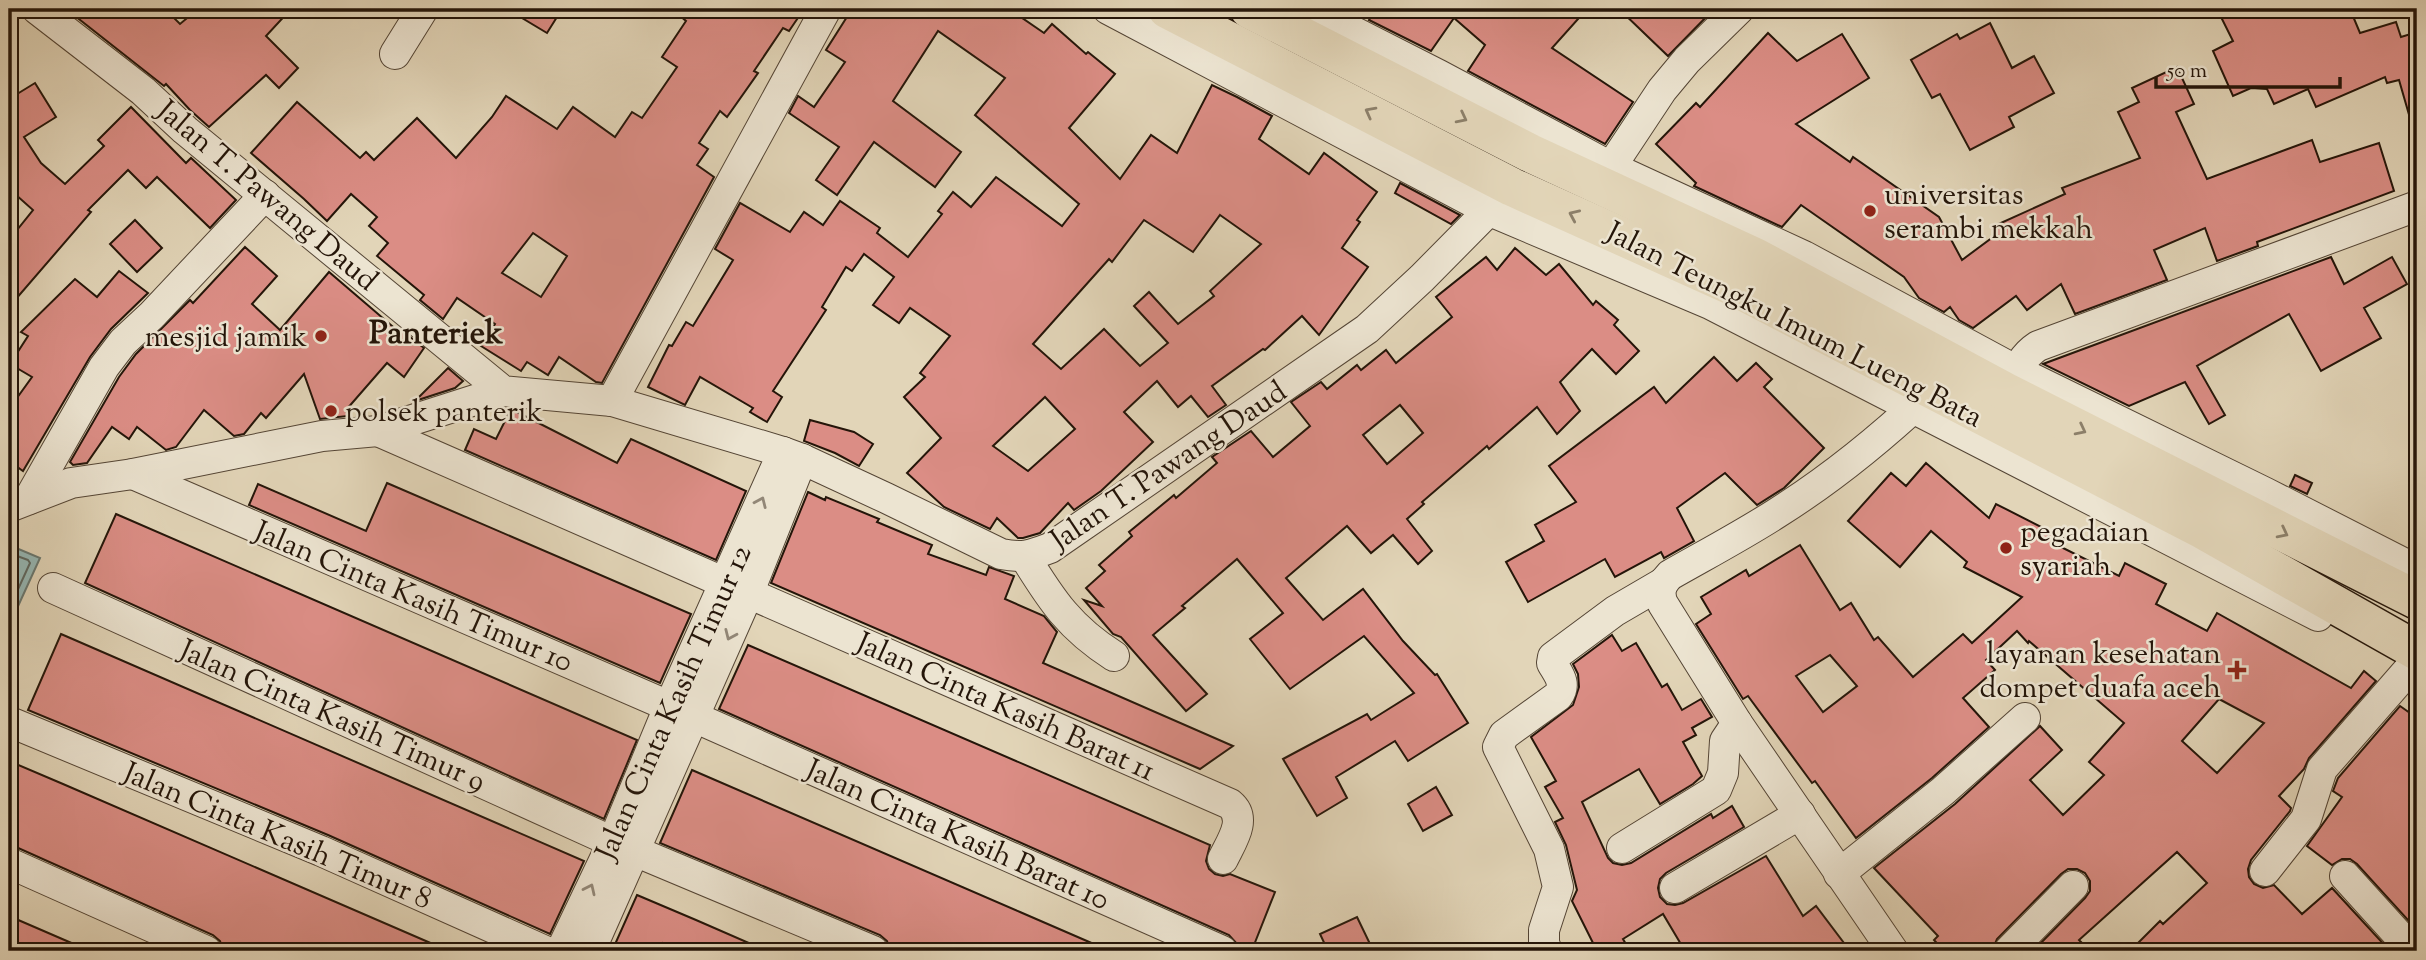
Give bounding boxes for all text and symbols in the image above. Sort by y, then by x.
scale bar [2156,46,2340,90]
text: 50 m [2166,57,2207,87]
street label: Jalan T. Pawang Daud [145,90,386,303]
one-way arrow [1365,107,1378,121]
one-way arrow [1455,110,1467,123]
place label: universitas serambi mekkah [1884,175,2094,252]
marker: universitas serambi mekkah [1862,203,1878,219]
one-way arrow [1568,209,1581,223]
street label: Jalan Teungku Imum Lueng Bata [1596,211,1990,440]
district label: Panteriek [369,311,503,359]
place label: mesjid jamik [145,317,307,360]
marker: mesjid jamik [313,328,329,344]
street label: Jalan T. Pawang Daud [1041,372,1296,564]
place label: polsek panterik [345,392,543,435]
marker: polsek panterik [323,403,339,419]
one-way arrow [2074,421,2086,435]
one-way arrow [753,497,767,509]
street label: Jalan Cinta Kasih Timur 10 [245,511,579,685]
place label: pegadaian syariah [2020,512,2150,589]
one-way arrow [2276,525,2288,538]
street label: Jalan Cinta Kasih Timur 12 [586,539,764,869]
marker: pegadaian syariah [1998,540,2014,556]
street label: Jalan Cinta Kasih Barat 11 [847,622,1161,794]
one-way arrow [724,628,738,641]
street label: Jalan Cinta Kasih Timur 9 [170,630,492,804]
place label: layanan kesehatan dompet duafa aceh [1980,634,2221,711]
marker: layanan kesehatan dompet duafa aceh [2227,660,2247,680]
street label: Jalan Cinta Kasih Barat 10 [796,749,1116,923]
street label: Jalan Cinta Kasih Timur 8 [114,752,438,922]
one-way arrow [582,884,596,897]

